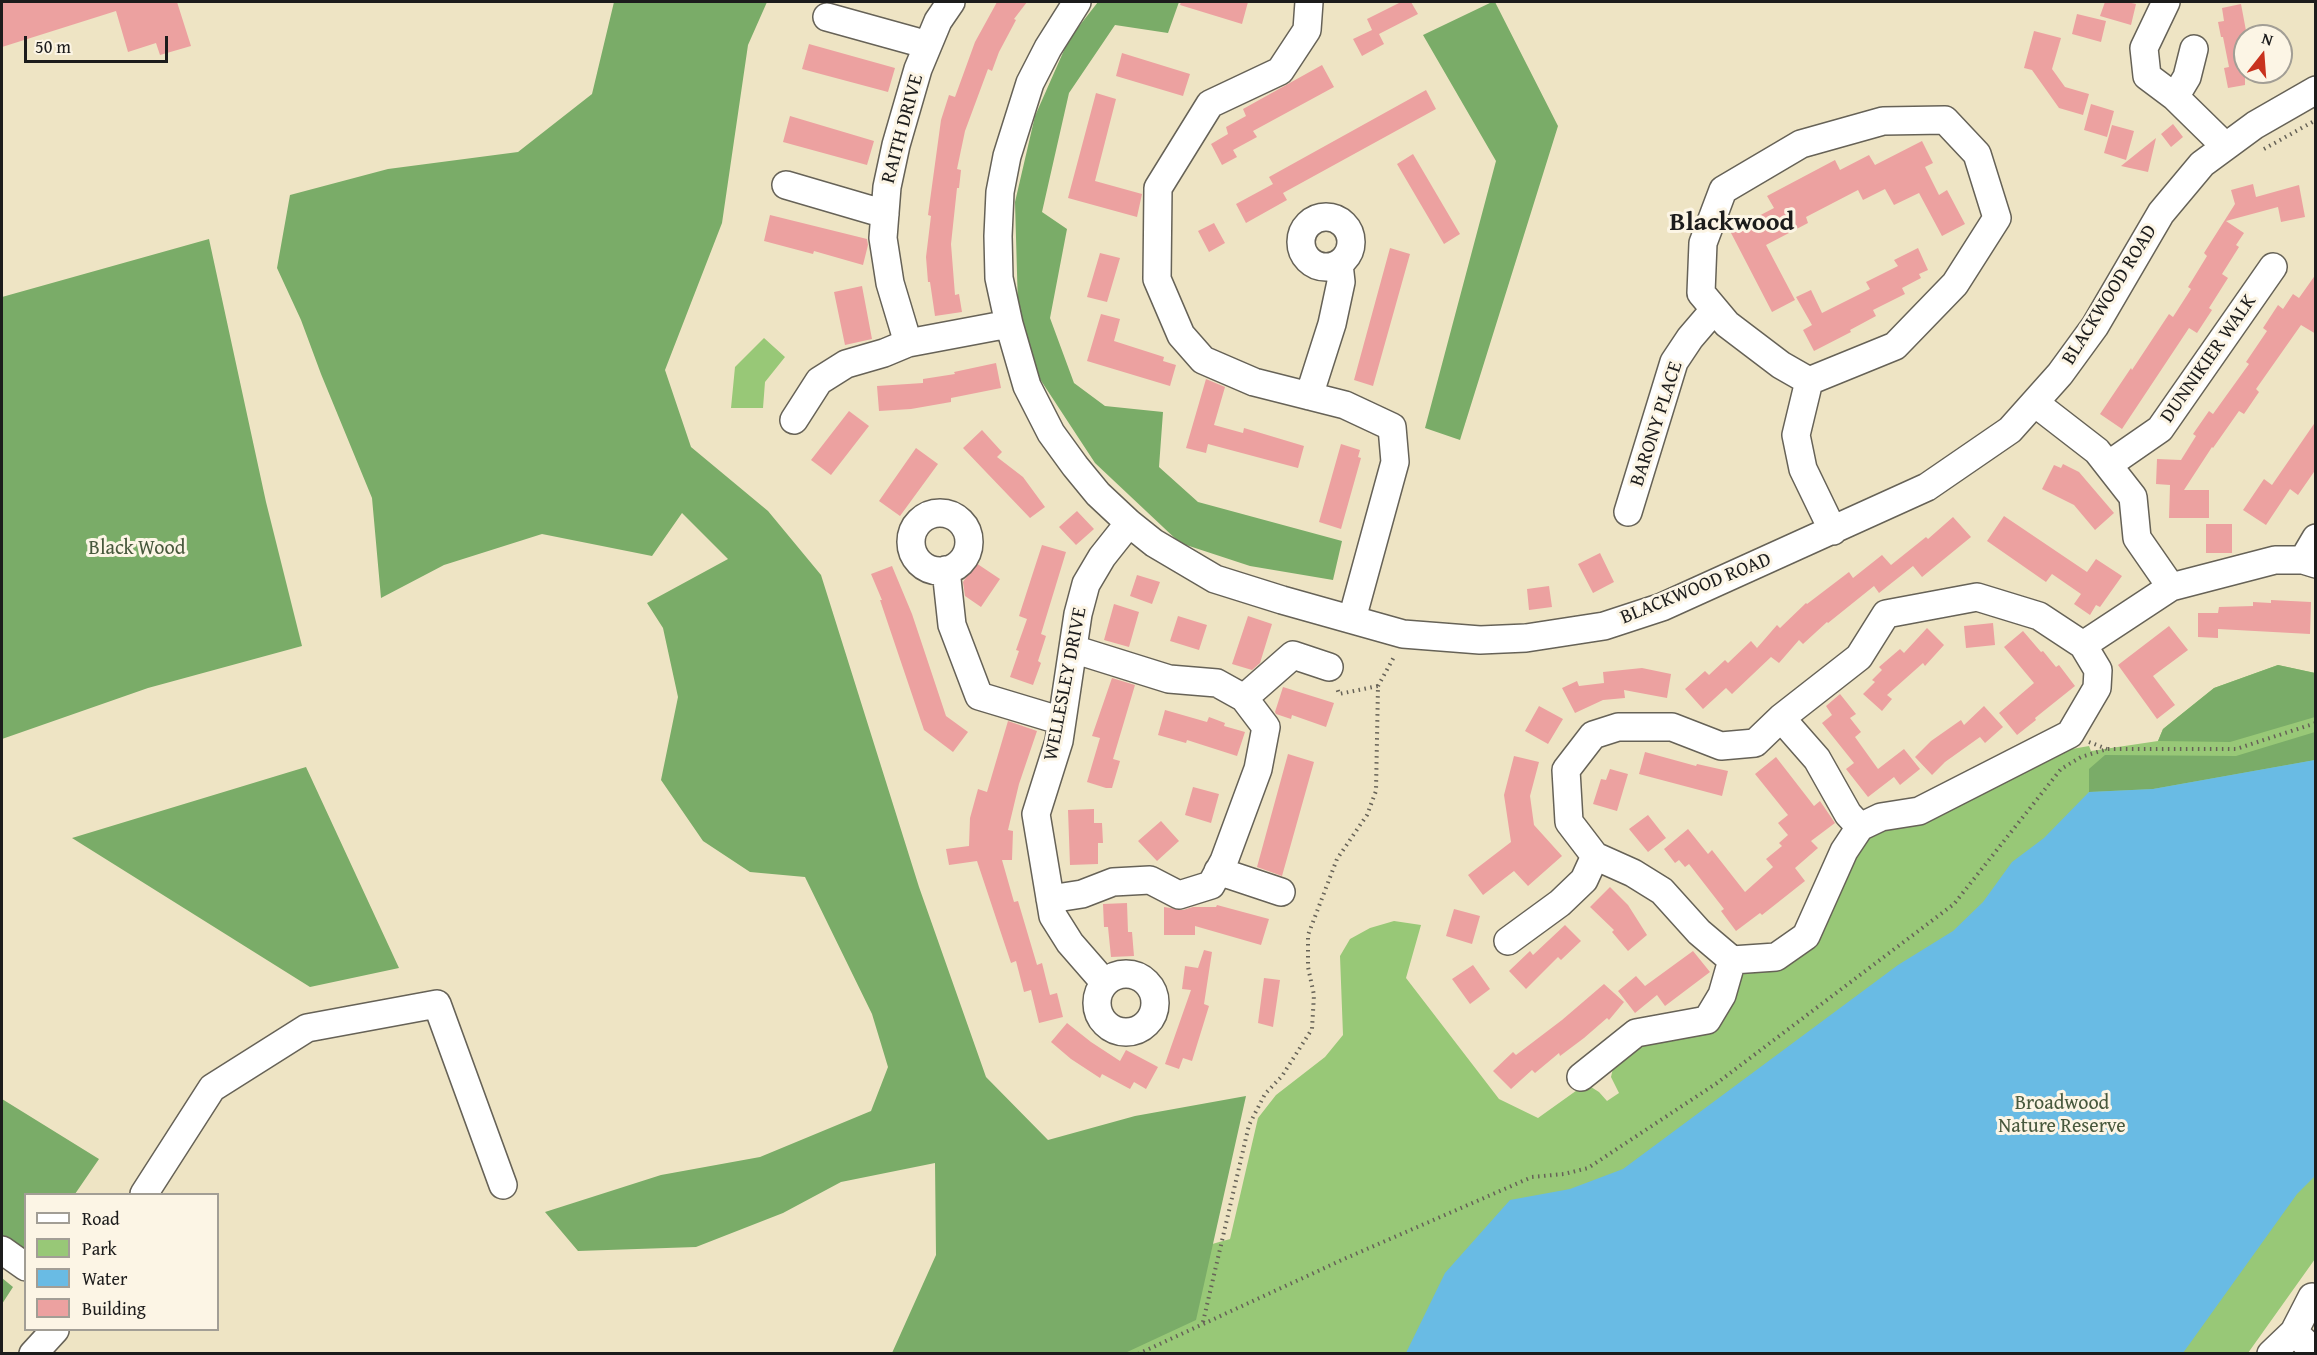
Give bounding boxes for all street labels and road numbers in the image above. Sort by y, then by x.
street label: RAITH DRIVE [877,72,929,186]
street label: BLACKWOOD ROAD [2057,221,2163,369]
street label: DUNNIKIER WALK [2156,290,2262,428]
street label: BARONY PLACE [1626,359,1688,489]
street label: BLACKWOOD ROAD [1617,548,1775,630]
street label: WELLESLEY DRIVE [1039,605,1093,763]

